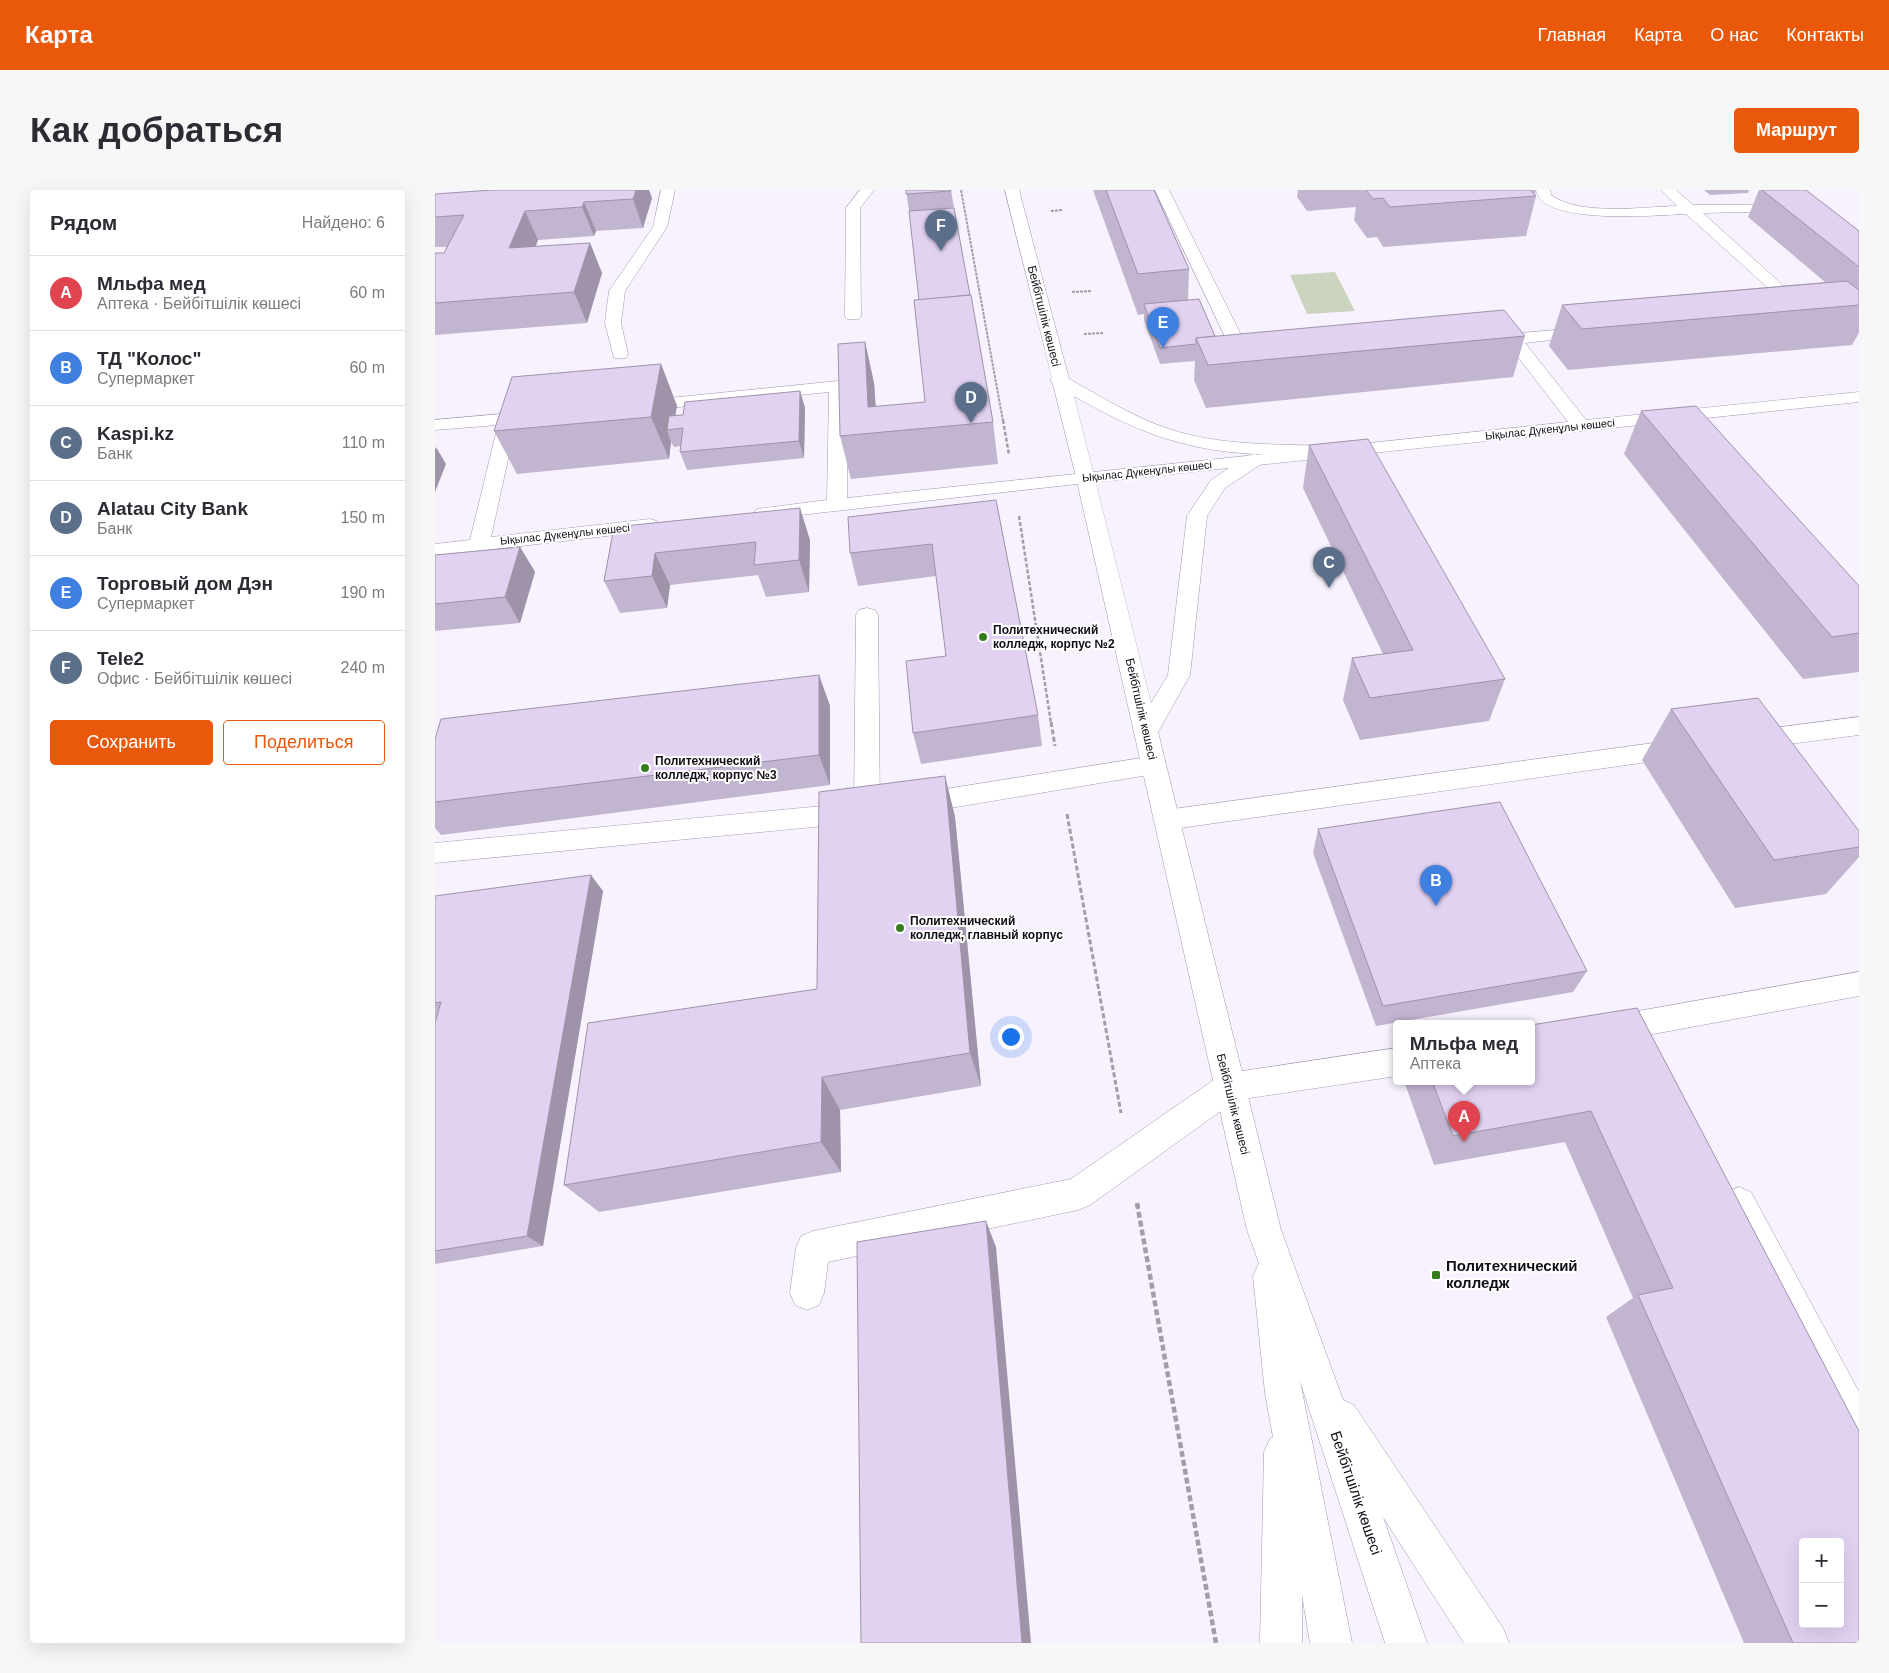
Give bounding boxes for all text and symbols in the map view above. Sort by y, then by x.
text: Карта [25,21,93,48]
text: Главная [1538,25,1606,45]
text: Карта [1634,25,1682,45]
text: О нас [1710,25,1758,45]
text: Контакты [1786,25,1864,45]
button: Маршрут [1734,108,1859,153]
text: Как добраться [30,110,283,149]
pin: F [925,210,957,251]
text: Рядом [50,211,117,234]
text: Найдено: 6 [302,214,385,231]
street label: Бейбітшілік көшесі [1025,264,1063,368]
text: Мльфа мед [97,273,206,294]
text: A [60,284,72,301]
text: 60 m [349,284,385,301]
text: Аптека · Бейбітшілік көшесі [97,295,301,312]
pin: E [1147,307,1179,348]
text: ТД "Колос" [97,348,201,369]
text: B [60,359,72,376]
text: 60 m [349,359,385,376]
text: Супермаркет [97,370,195,387]
pin: D [955,382,987,423]
street label: Ықылас Дүкенұлы көшесі [1485,416,1615,442]
text: Kaspi.kz [97,423,174,444]
text: C [60,434,72,451]
text: 110 m [342,434,385,451]
text: Банк [97,445,132,462]
street label: Ықылас Дүкенұлы көшесі [1082,458,1212,484]
text: Alatau City Bank [97,498,248,519]
text: D [60,509,72,526]
text: 150 m [341,509,385,526]
text: Банк [97,520,132,537]
street label: Ықылас Дүкенұлы көшесі [500,521,630,547]
pin: C [1313,547,1345,588]
text: Торговый дом Дэн [97,573,273,594]
text: E [61,584,71,601]
text: 190 m [341,584,385,601]
text: Супермаркет [97,595,195,612]
place label: Политехнический колледж, корпус №2 [993,623,1115,651]
marker: Политехнический колледж, корпус №2 [977,631,989,643]
text: Tele2 [97,648,144,669]
street label: Бейбітшілік көшесі [1123,657,1159,761]
text: F [61,659,71,676]
text: 240 m [341,659,385,676]
text: Офис · Бейбітшілік көшесі [97,670,292,687]
button: Сохранить [50,720,213,765]
button: Поделиться [223,720,385,765]
place label: Политехнический колледж, корпус №3 [655,754,777,782]
marker: Политехнический колледж, корпус №3 [639,762,651,774]
pin: B [1420,865,1452,906]
place label: Политехнический колледж, главный корпус [910,914,1063,942]
marker: Политехнический колледж, главный корпус [894,922,906,934]
popup [1393,1020,1535,1085]
your location [998,1024,1024,1050]
text: Мльфа мед [1410,1033,1518,1054]
street label: Бейбітшілік көшесі [1214,1052,1252,1156]
text: Аптека [1410,1055,1461,1072]
pin: A [1448,1101,1480,1142]
place label: Политехнический колледж [1446,1257,1578,1291]
marker: Политехнический колледж [1430,1269,1442,1281]
street label: Бейбітшілік көшесі [1327,1429,1386,1557]
map controls [1799,1538,1844,1628]
button: + [1799,1538,1844,1583]
button: − [1799,1583,1844,1628]

